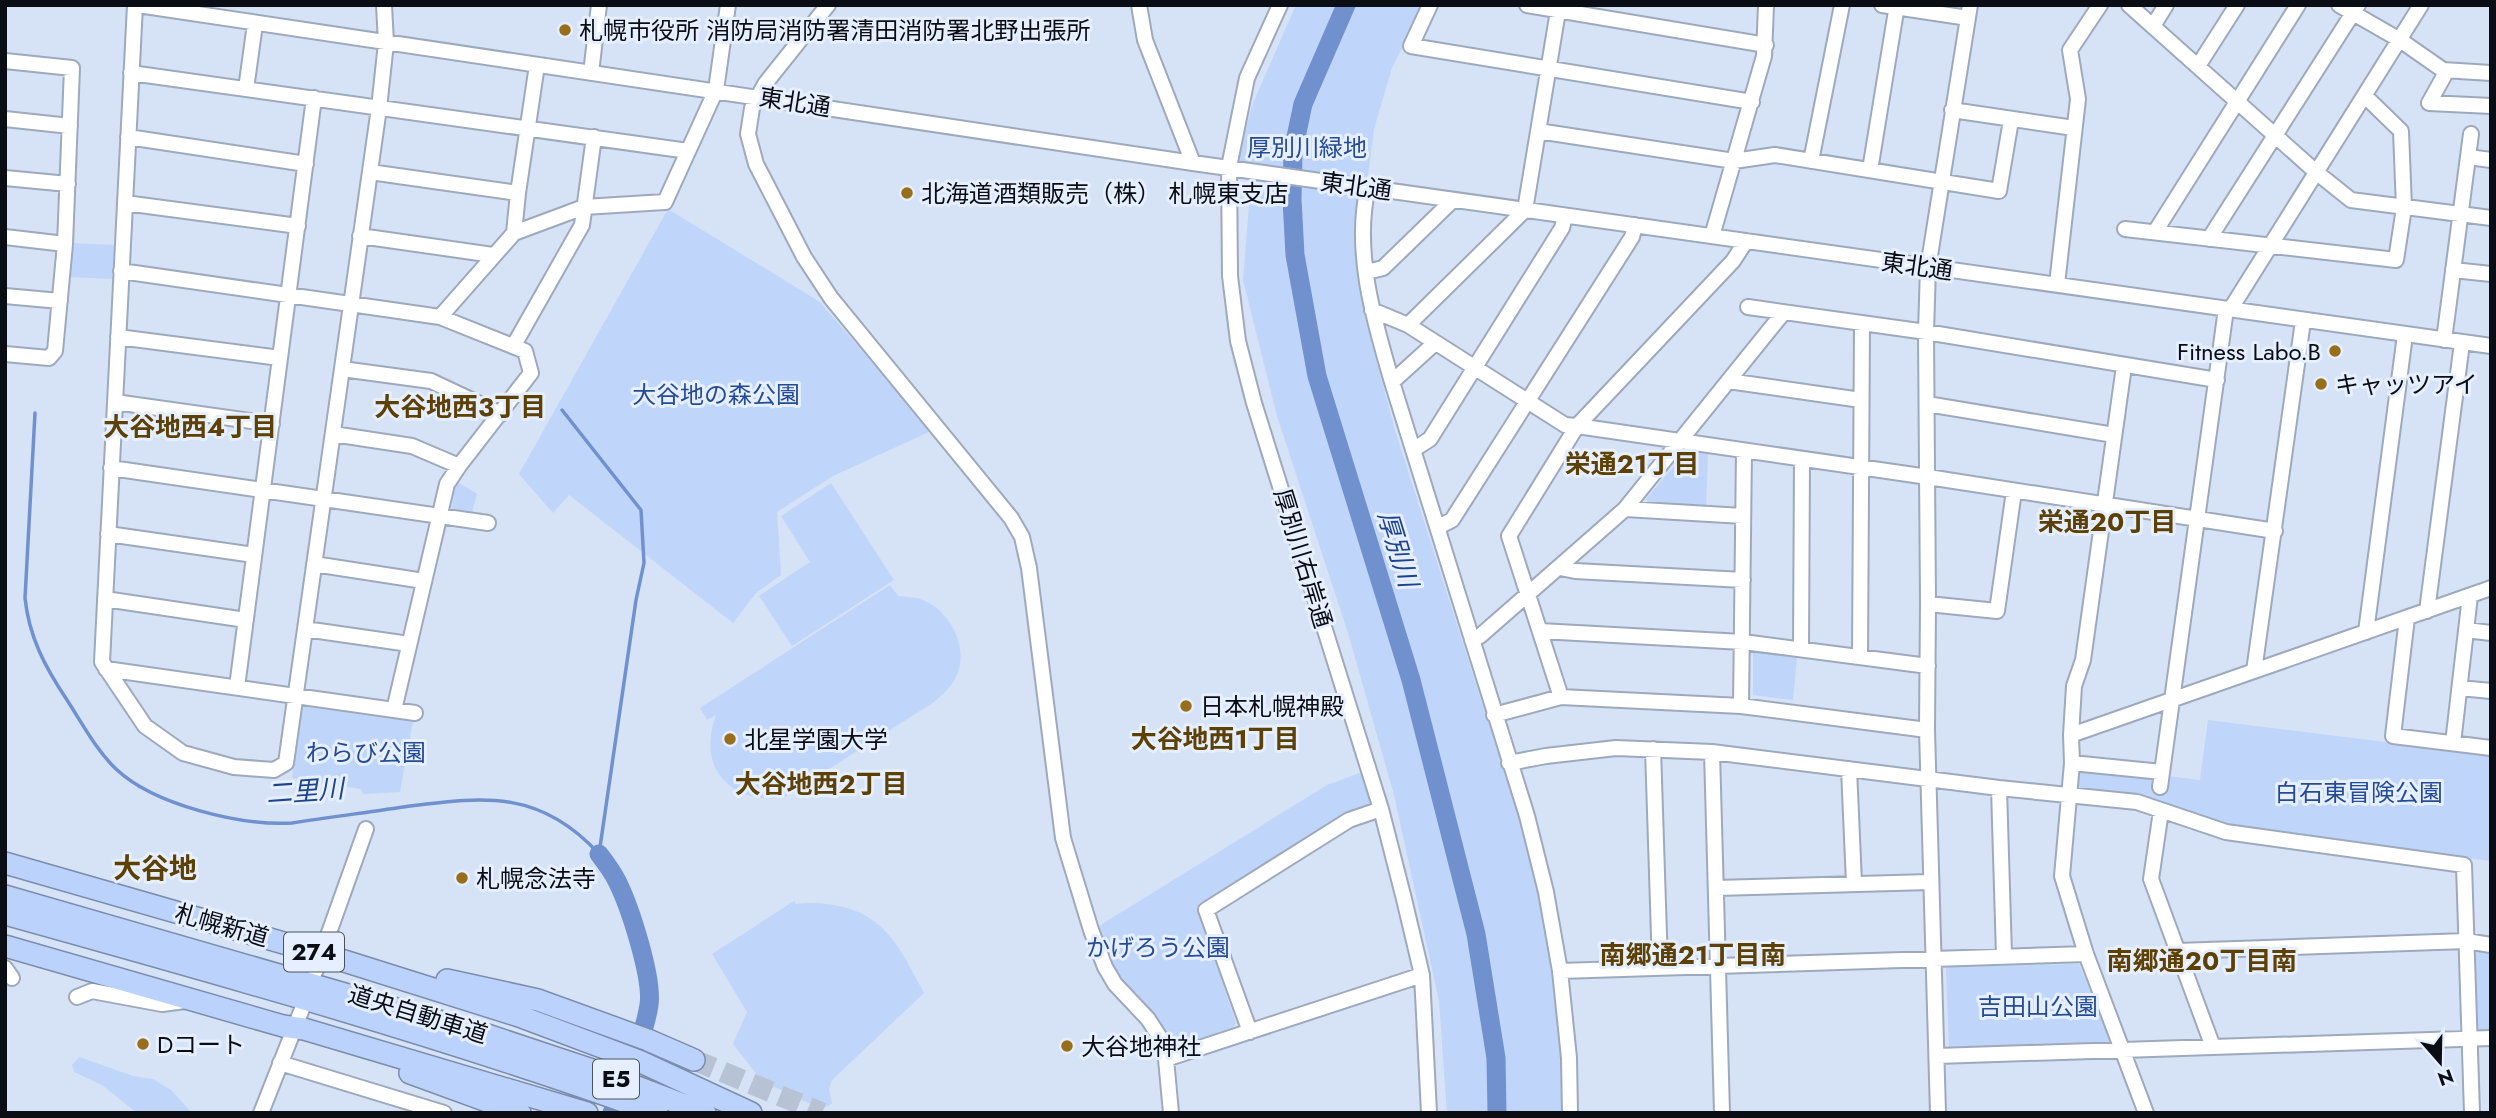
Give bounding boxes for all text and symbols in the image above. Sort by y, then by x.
place label: 札幌市役所 消防局消防署清田消防署北野出張所 [579,13,1090,48]
marker: 札幌市役所 消防局消防署清田消防署北野出張所 [557,22,573,38]
street label: 東北通 [757,79,833,125]
park label: 厚別川緑地 [1247,130,1367,165]
street label: 東北通 [1318,164,1394,208]
place label: 北海道酒類販売（株） 札幌東支店 [921,176,1288,211]
marker: 北海道酒類販売（株） 札幌東支店 [899,185,915,201]
street label: 東北通 [1879,244,1955,288]
place label: Fitness Labo.B [2177,334,2321,369]
marker: Fitness Labo.B [2327,343,2343,359]
place label: キャッツアイ [2335,367,2478,402]
marker: キャッツアイ [2313,376,2329,392]
park label: 大谷地の森公園 [632,377,800,412]
district label: 大谷地西3丁目 [374,388,546,426]
district label: 大谷地西4丁目 [103,408,277,446]
district label: 栄通21丁目 [1565,445,1699,483]
street label: 厚別川右岸通 [1265,484,1341,632]
district label: 栄通20丁目 [2038,503,2176,541]
water label: 厚別川 [1368,506,1428,595]
place label: 日本札幌神殿 [1200,689,1344,724]
marker: 日本札幌神殿 [1178,698,1194,714]
district label: 大谷地西1丁目 [1130,720,1300,758]
place label: 北星学園大学 [744,722,888,757]
marker: 北星学園大学 [722,731,738,747]
park label: わらび公園 [306,735,426,770]
district label: 大谷地西2丁目 [734,765,908,803]
water label: 二里川 [265,769,348,813]
park label: 白石東冒険公園 [2275,775,2443,810]
district label: 大谷地 [113,848,197,889]
place label: 札幌念法寺 [476,861,596,896]
marker: 札幌念法寺 [454,870,470,886]
street label: 札幌新道 [171,895,273,955]
park label: かげろう公園 [1086,930,1230,965]
road number: 274 [284,932,344,972]
district label: 南郷通21丁目南 [1600,936,1786,974]
district label: 南郷通20丁目南 [2107,942,2297,980]
street label: 道央自動車道 [344,976,492,1052]
park label: 吉田山公園 [1978,989,2098,1024]
place label: Dコート [157,1027,245,1062]
north arrow [2405,1027,2475,1097]
place label: 大谷地神社 [1081,1029,1201,1064]
marker: Dコート [135,1036,151,1052]
marker: 大谷地神社 [1059,1038,1075,1054]
road number: E5 [593,1060,639,1098]
text: N [2434,1062,2457,1093]

